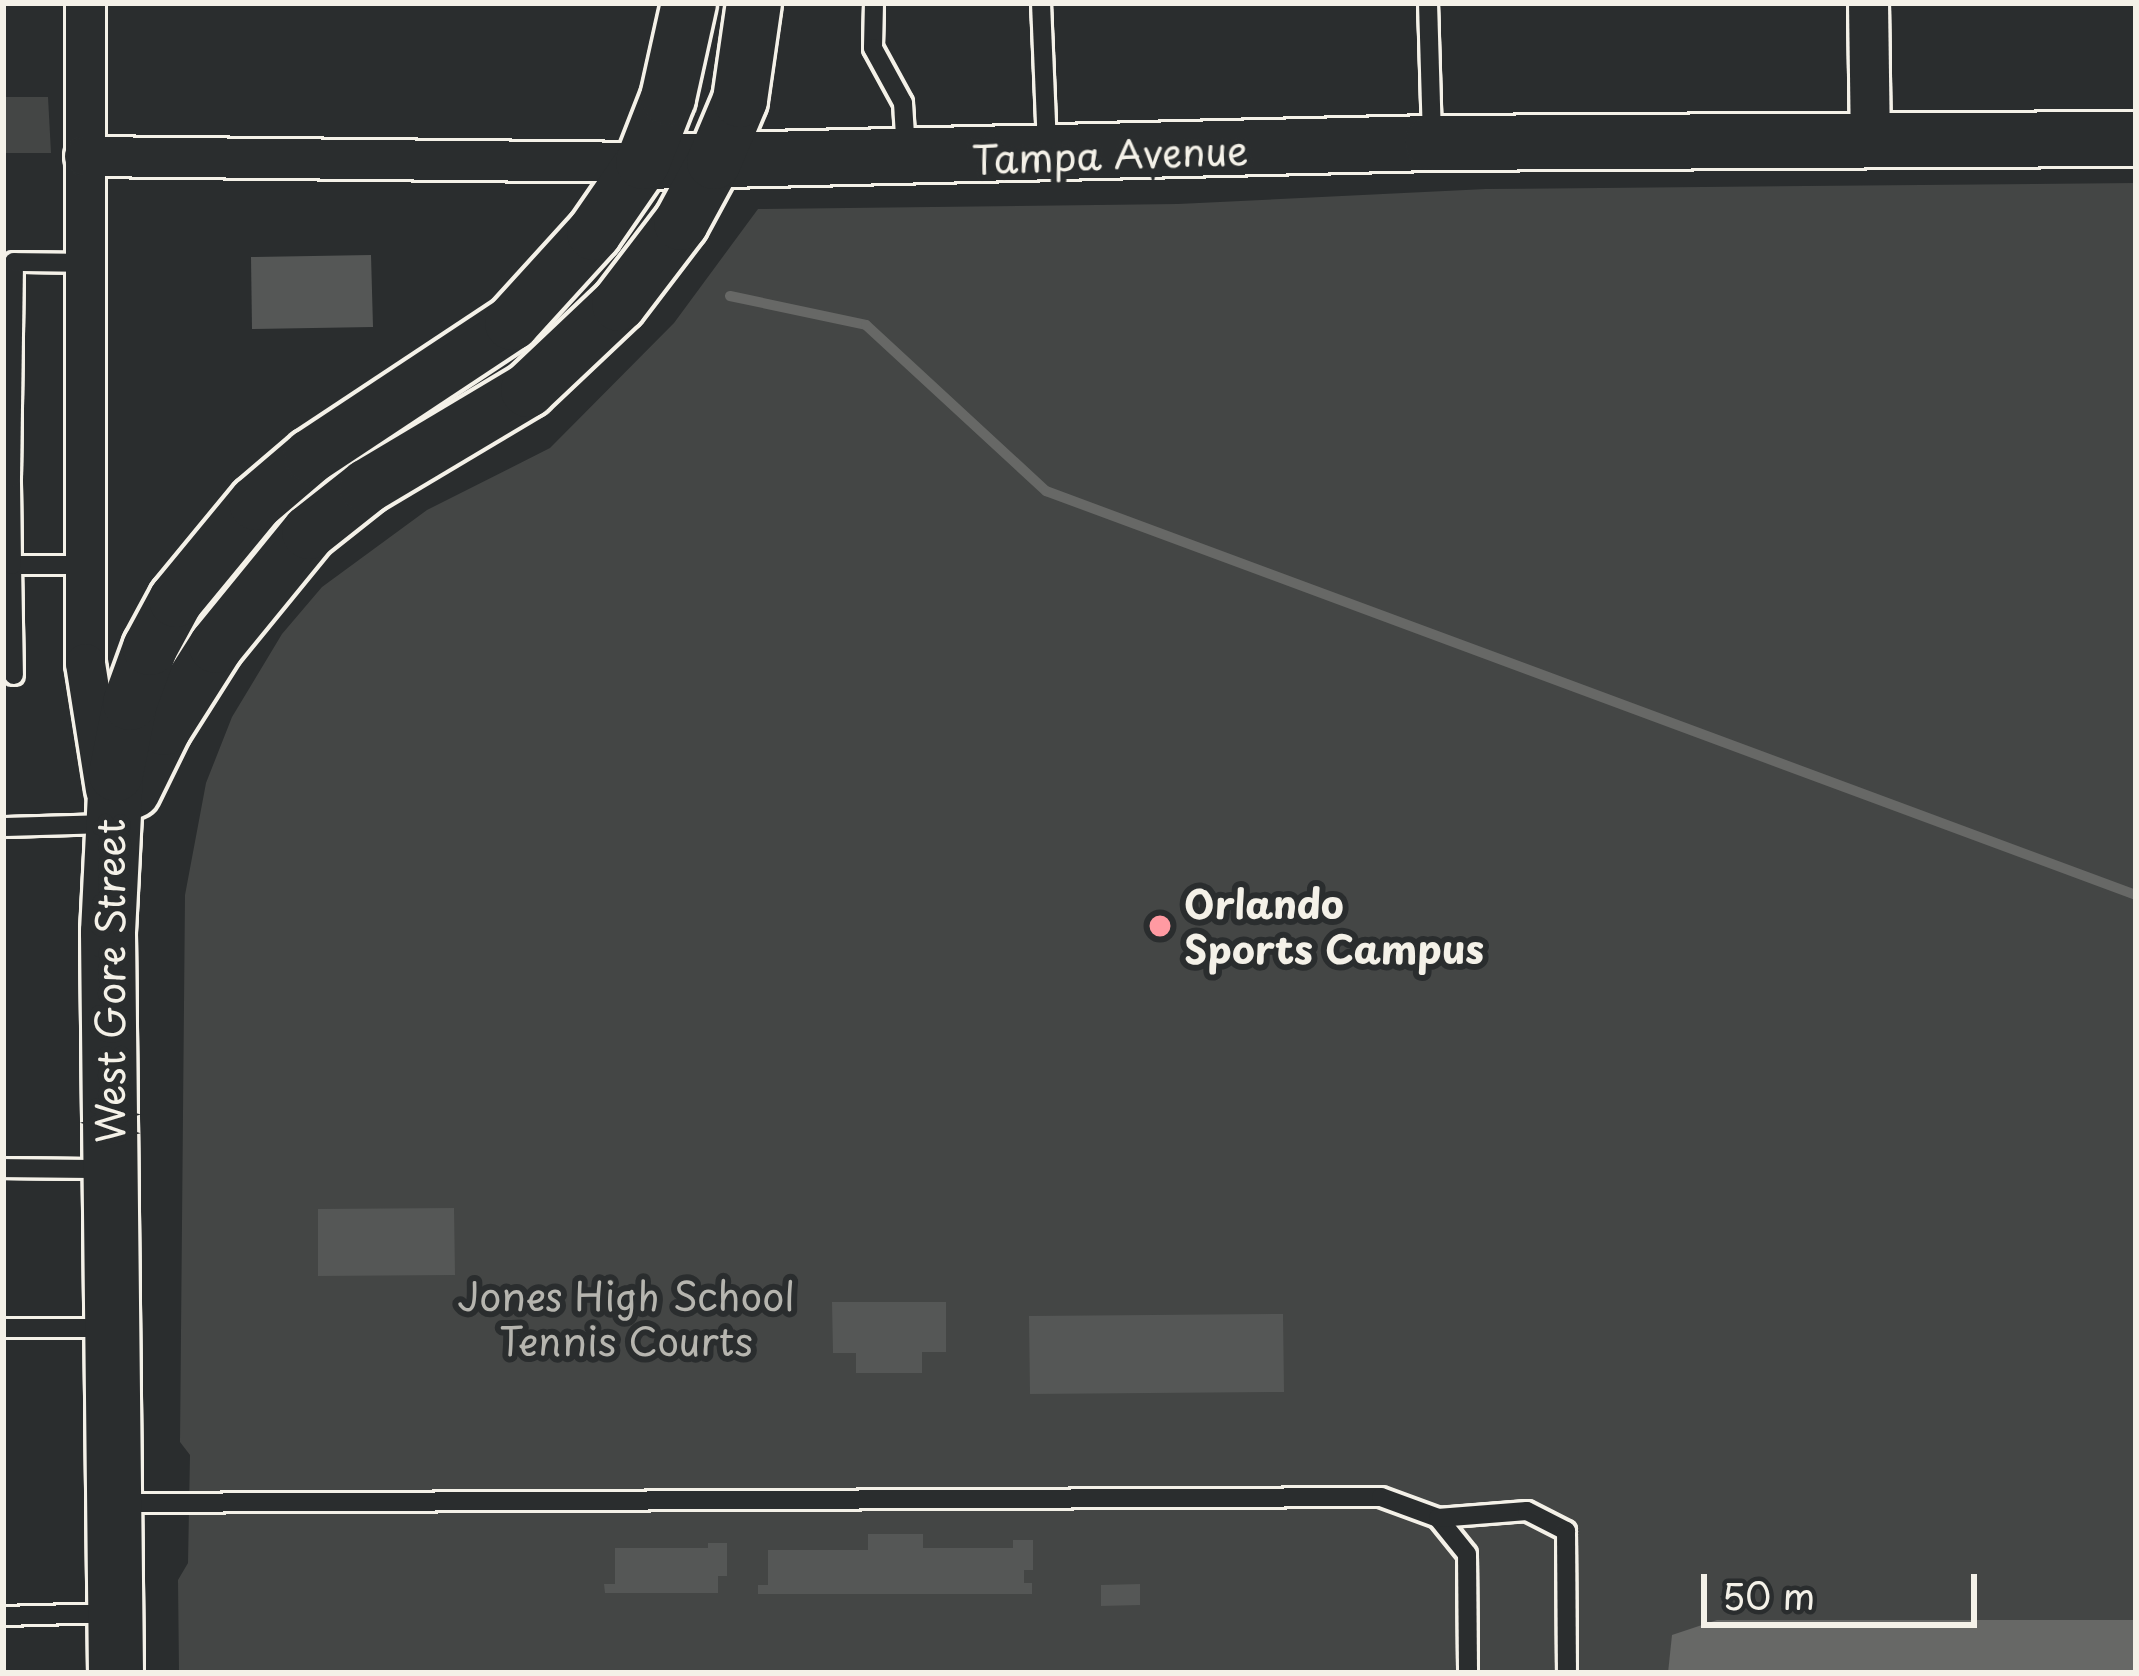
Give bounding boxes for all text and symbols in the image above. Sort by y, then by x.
street label: Tampa Avenue [972,126,1248,182]
street label: West Gore Street [86,819,132,1143]
place label: Orlando Sports Campus [1184,881,1485,972]
marker: Orlando Sports Campus [1147,913,1173,939]
park label: Jones High School Tennis Courts [455,1273,797,1364]
scale bar [1707,1550,1983,1624]
text: 50 m [1722,1568,1815,1622]

